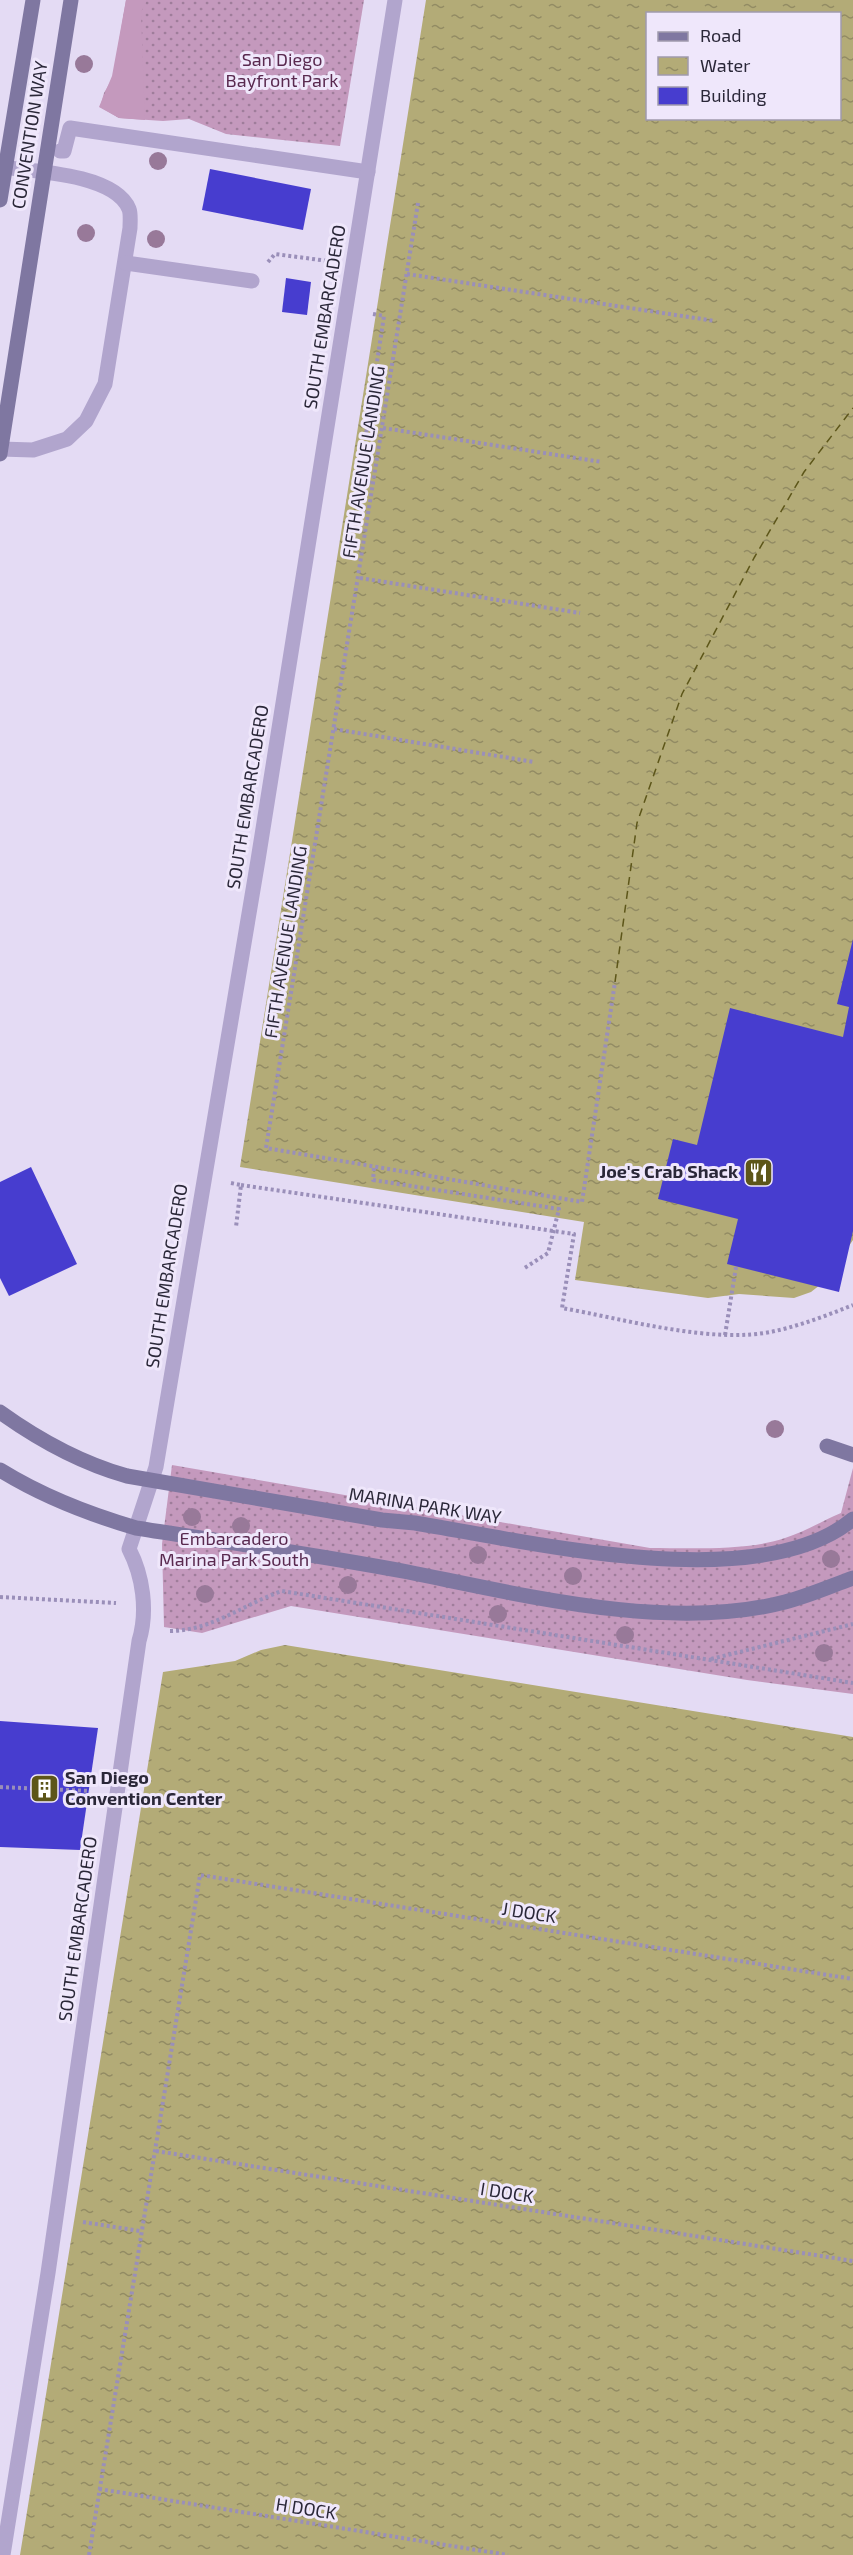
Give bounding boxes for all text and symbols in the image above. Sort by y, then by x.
legend [646,12,841,120]
text: Road [700,24,741,46]
park label: San Diego Bayfront Park [226,48,338,91]
text: Water [700,54,750,76]
street label: CONVENTION WAY [6,59,52,210]
text: Building [700,84,767,106]
street label: SOUTH EMBARCADERO [299,223,349,411]
street label: FIFTH AVENUE LANDING [337,364,389,560]
street label: SOUTH EMBARCADERO [222,703,272,891]
street label: FIFTH AVENUE LANDING [259,844,311,1040]
restaurant icon: Joe's Crab Shack [743,1156,775,1188]
place label: Joe's Crab Shack [600,1160,738,1182]
street label: SOUTH EMBARCADERO [141,1182,191,1370]
street label: MARINA PARK WAY [347,1482,504,1528]
park label: Embarcadero Marina Park South [159,1527,309,1570]
place label: San Diego Convention Center [65,1766,223,1809]
building icon: San Diego Convention Center [28,1772,60,1804]
street label: SOUTH EMBARCADERO [53,1835,101,2023]
street label: J DOCK [500,1897,558,1927]
street label: I DOCK [479,2177,536,2207]
street label: H DOCK [274,2492,338,2524]

